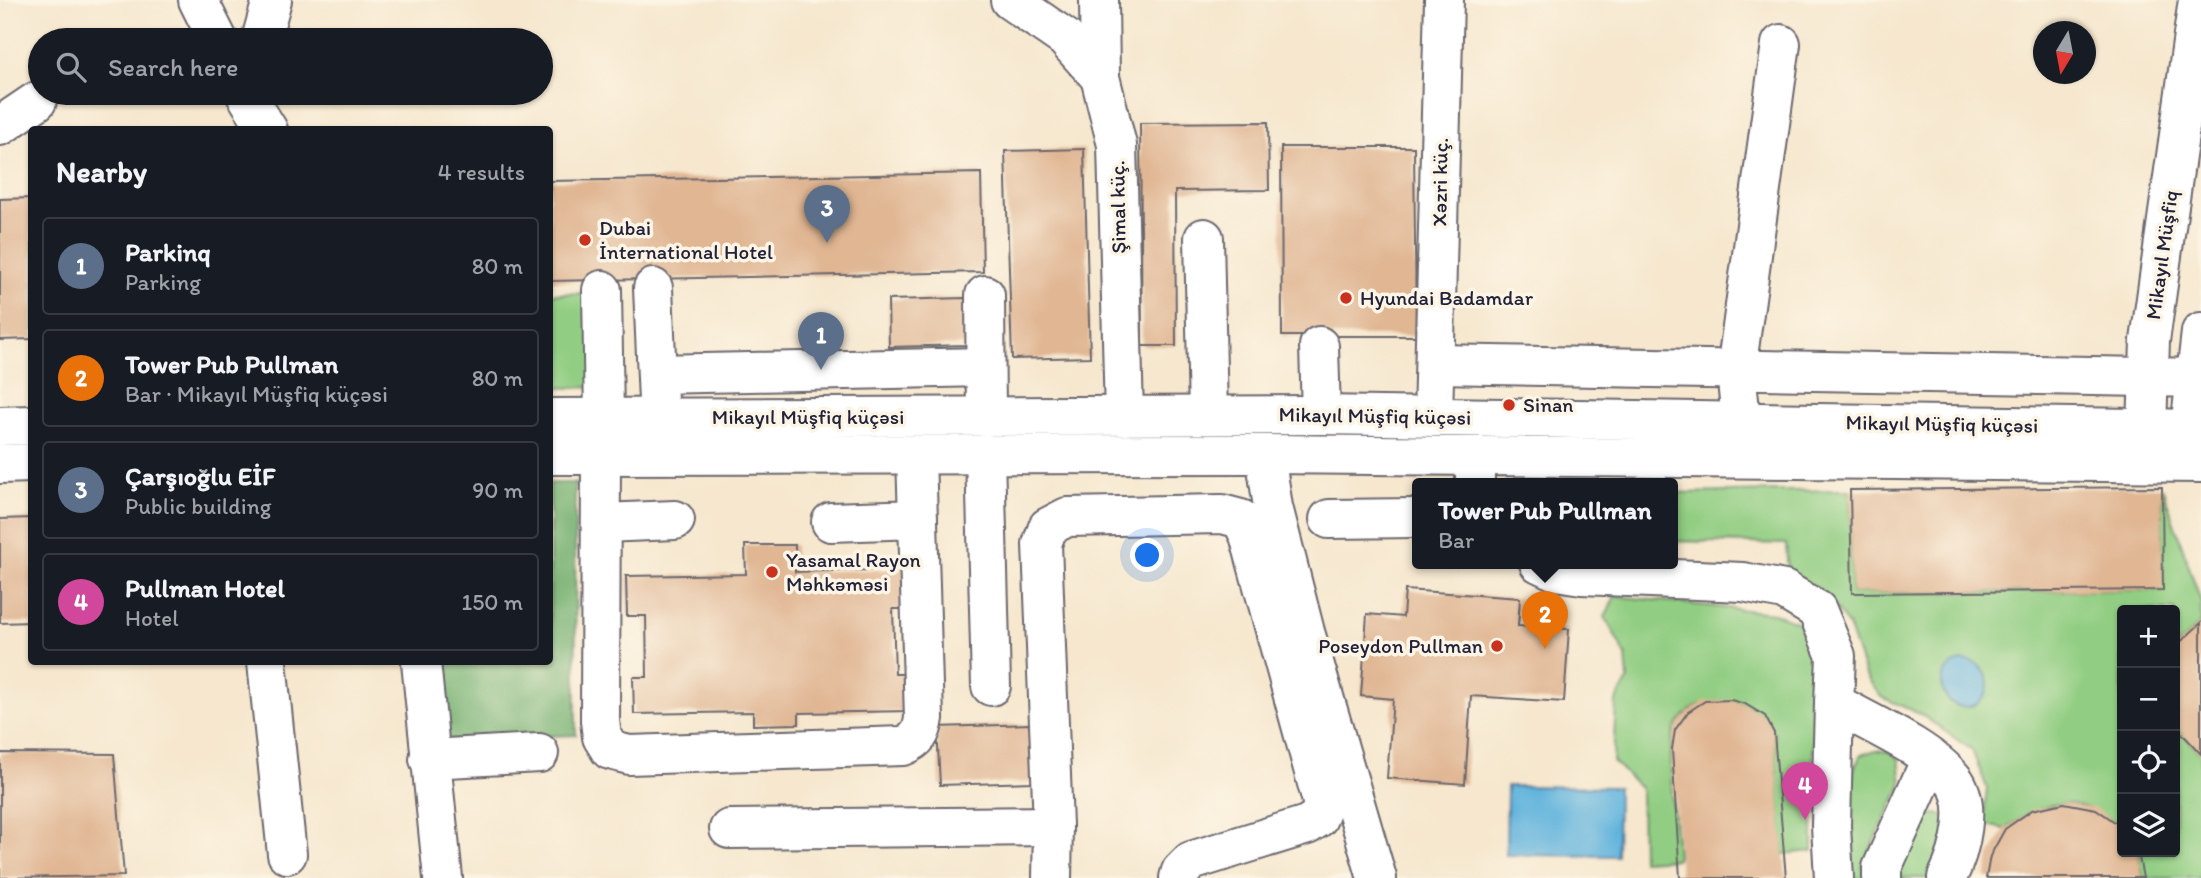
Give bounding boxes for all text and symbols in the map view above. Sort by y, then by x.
north arrow [2033,21,2096,84]
search box [28,28,553,105]
icon: search [52,48,90,86]
text: Search here [108,51,238,83]
street label: Xəzri küç. [1426,137,1453,227]
text: Nearby [56,153,147,190]
text: 4 results [438,158,525,186]
street label: Şimal küç. [1104,160,1131,254]
pin: 3 [804,185,850,243]
street label: Mikayıl Müşfiq [2140,189,2183,321]
place label: Dubai İnternational Hotel [599,215,773,264]
marker: Dubai İnternational Hotel [577,232,593,248]
text: Parkinq [125,236,211,268]
text: 1 [76,252,86,280]
text: 80 m [472,252,523,280]
text: Parking [125,268,201,296]
place label: Hyundai Badamdar [1360,285,1534,310]
marker: Hyundai Badamdar [1338,290,1354,306]
pin: 1 [798,312,844,370]
text: Tower Pub Pullman [125,348,338,380]
text: 2 [75,364,87,392]
text: 80 m [472,364,523,392]
text: Bar · Mikayıl Müşfiq küçəsi [125,380,388,408]
place label: Sinan [1523,392,1574,417]
marker: Sinan [1501,397,1517,413]
street label: Mikayıl Müşfiq küçəsi [1278,401,1472,430]
street label: Mikayıl Müşfiq küçəsi [712,404,904,429]
street label: Mikayıl Müşfiq küçəsi [1845,409,2039,438]
text: Çarşıoğlu EİF [125,460,275,492]
text: 3 [75,476,87,504]
text: 90 m [472,476,523,504]
popup [1412,478,1678,569]
text: Public building [125,492,271,520]
text: Tower Pub Pullman [1438,494,1652,526]
text: Bar [1438,526,1474,554]
your location [1130,538,1164,572]
place label: Yasamal Rayon Məhkəməsi [786,547,921,596]
marker: Yasamal Rayon Məhkəməsi [764,564,780,580]
text: Pullman Hotel [125,572,285,604]
text: 4 [74,588,88,616]
text: 150 m [462,588,523,616]
pin: 2 [1522,591,1568,649]
text: Hotel [125,604,179,632]
map controls [2117,605,2180,857]
button: + [2117,605,2180,668]
place label: Poseydon Pullman [1318,633,1483,658]
marker: Poseydon Pullman [1489,638,1505,654]
button: − [2117,668,2180,731]
button: locate [2117,731,2180,794]
pin: 4 [1782,762,1828,820]
button: layers [2117,794,2180,857]

